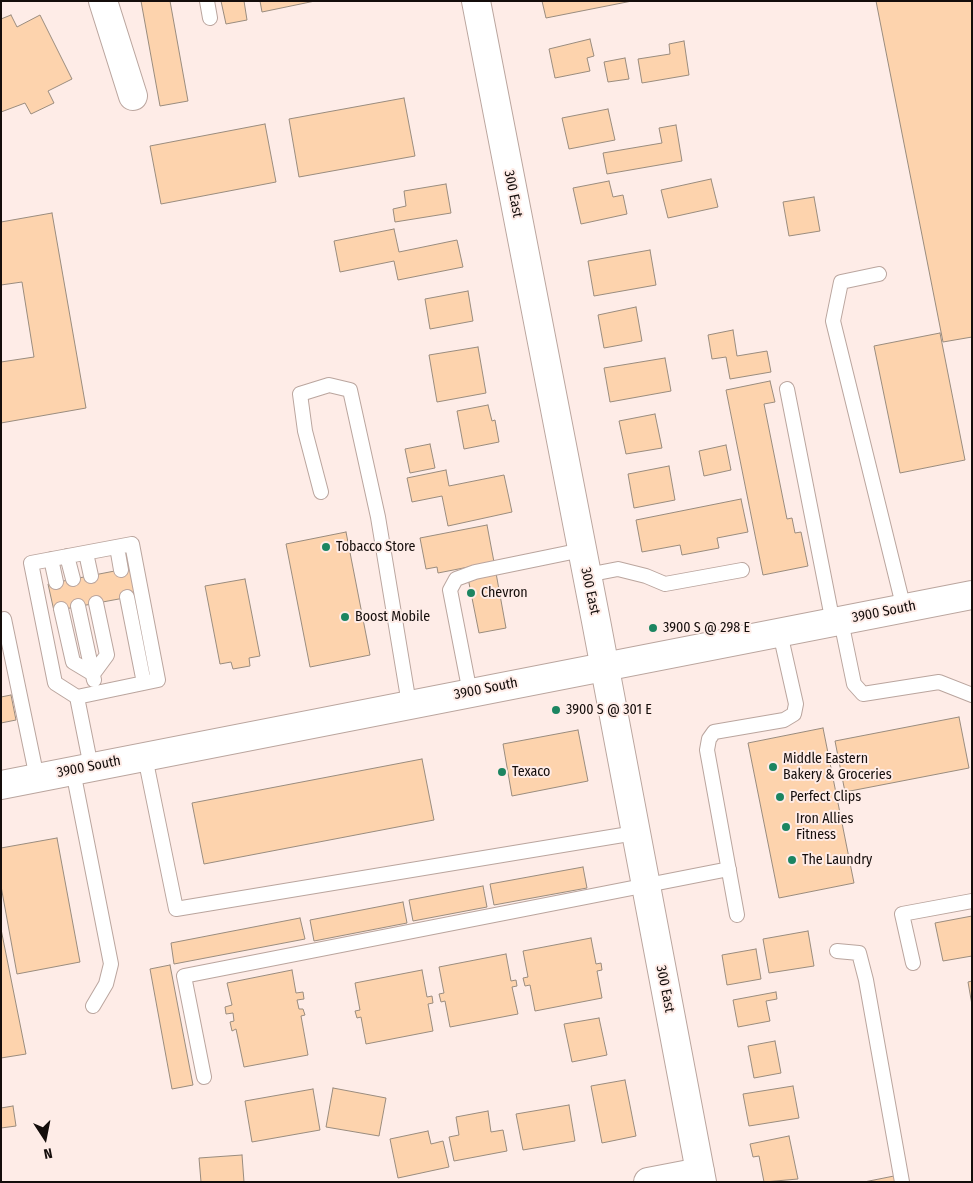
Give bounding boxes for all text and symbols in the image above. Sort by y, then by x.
street label: 300 East [500,169,526,219]
place label: Tobacco Store [336,539,415,555]
marker: Tobacco Store [320,541,332,553]
street label: 300 East [577,566,603,616]
place label: Chevron [481,585,528,601]
marker: Chevron [465,587,477,599]
street label: 3900 South [851,598,917,626]
place label: Boost Mobile [355,609,430,625]
marker: Boost Mobile [339,611,351,623]
place label: 3900 S @ 298 E [663,620,750,636]
marker: 3900 S @ 298 E [647,622,659,634]
street label: 3900 South [453,675,519,703]
place label: 3900 S @ 301 E [566,702,652,718]
marker: 3900 S @ 301 E [550,704,562,716]
place label: Middle Eastern Bakery & Groceries [783,751,892,784]
street label: 3900 South [56,753,122,781]
marker: Middle Eastern Bakery & Groceries [767,761,779,773]
place label: Texaco [512,764,550,780]
marker: Texaco [496,766,508,778]
place label: Perfect Clips [790,789,861,805]
marker: Perfect Clips [774,791,786,803]
place label: Iron Allies Fitness [796,811,853,844]
marker: Iron Allies Fitness [780,821,792,833]
place label: The Laundry [802,852,872,868]
marker: The Laundry [786,854,798,866]
street label: 300 East [652,964,678,1014]
north arrow [20,1113,70,1163]
text: N [42,1144,54,1162]

